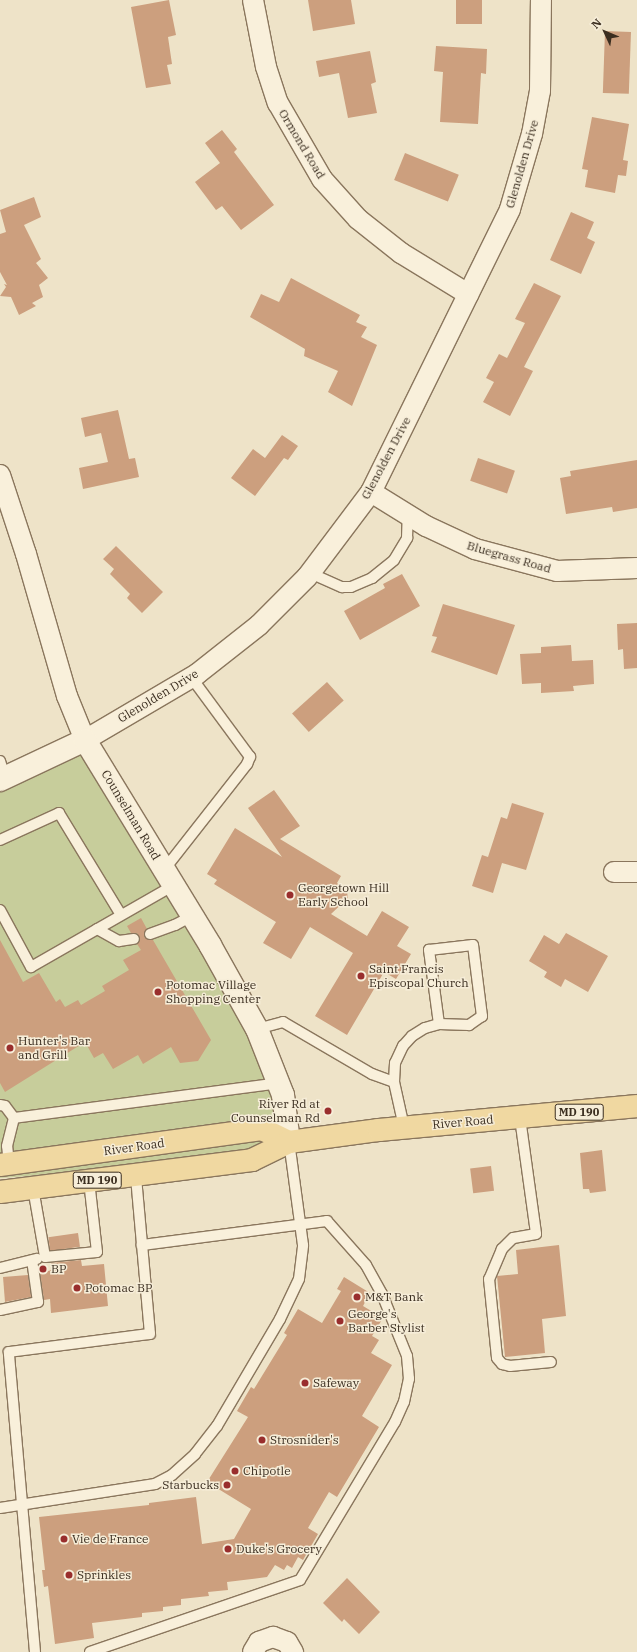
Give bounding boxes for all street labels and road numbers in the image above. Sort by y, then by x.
street label: Ormond Road [276,107,328,181]
street label: Glenolden Drive [503,118,541,210]
street label: Glenolden Drive [358,414,414,502]
street label: Bluegrass Road [465,538,553,576]
street label: Glenolden Drive [115,666,201,726]
street label: Counselman Road [98,767,164,863]
road number: MD 190 [554,1103,604,1121]
street label: River Road [432,1112,494,1132]
street label: River Road [103,1136,165,1158]
road number: MD 190 [72,1171,122,1189]

